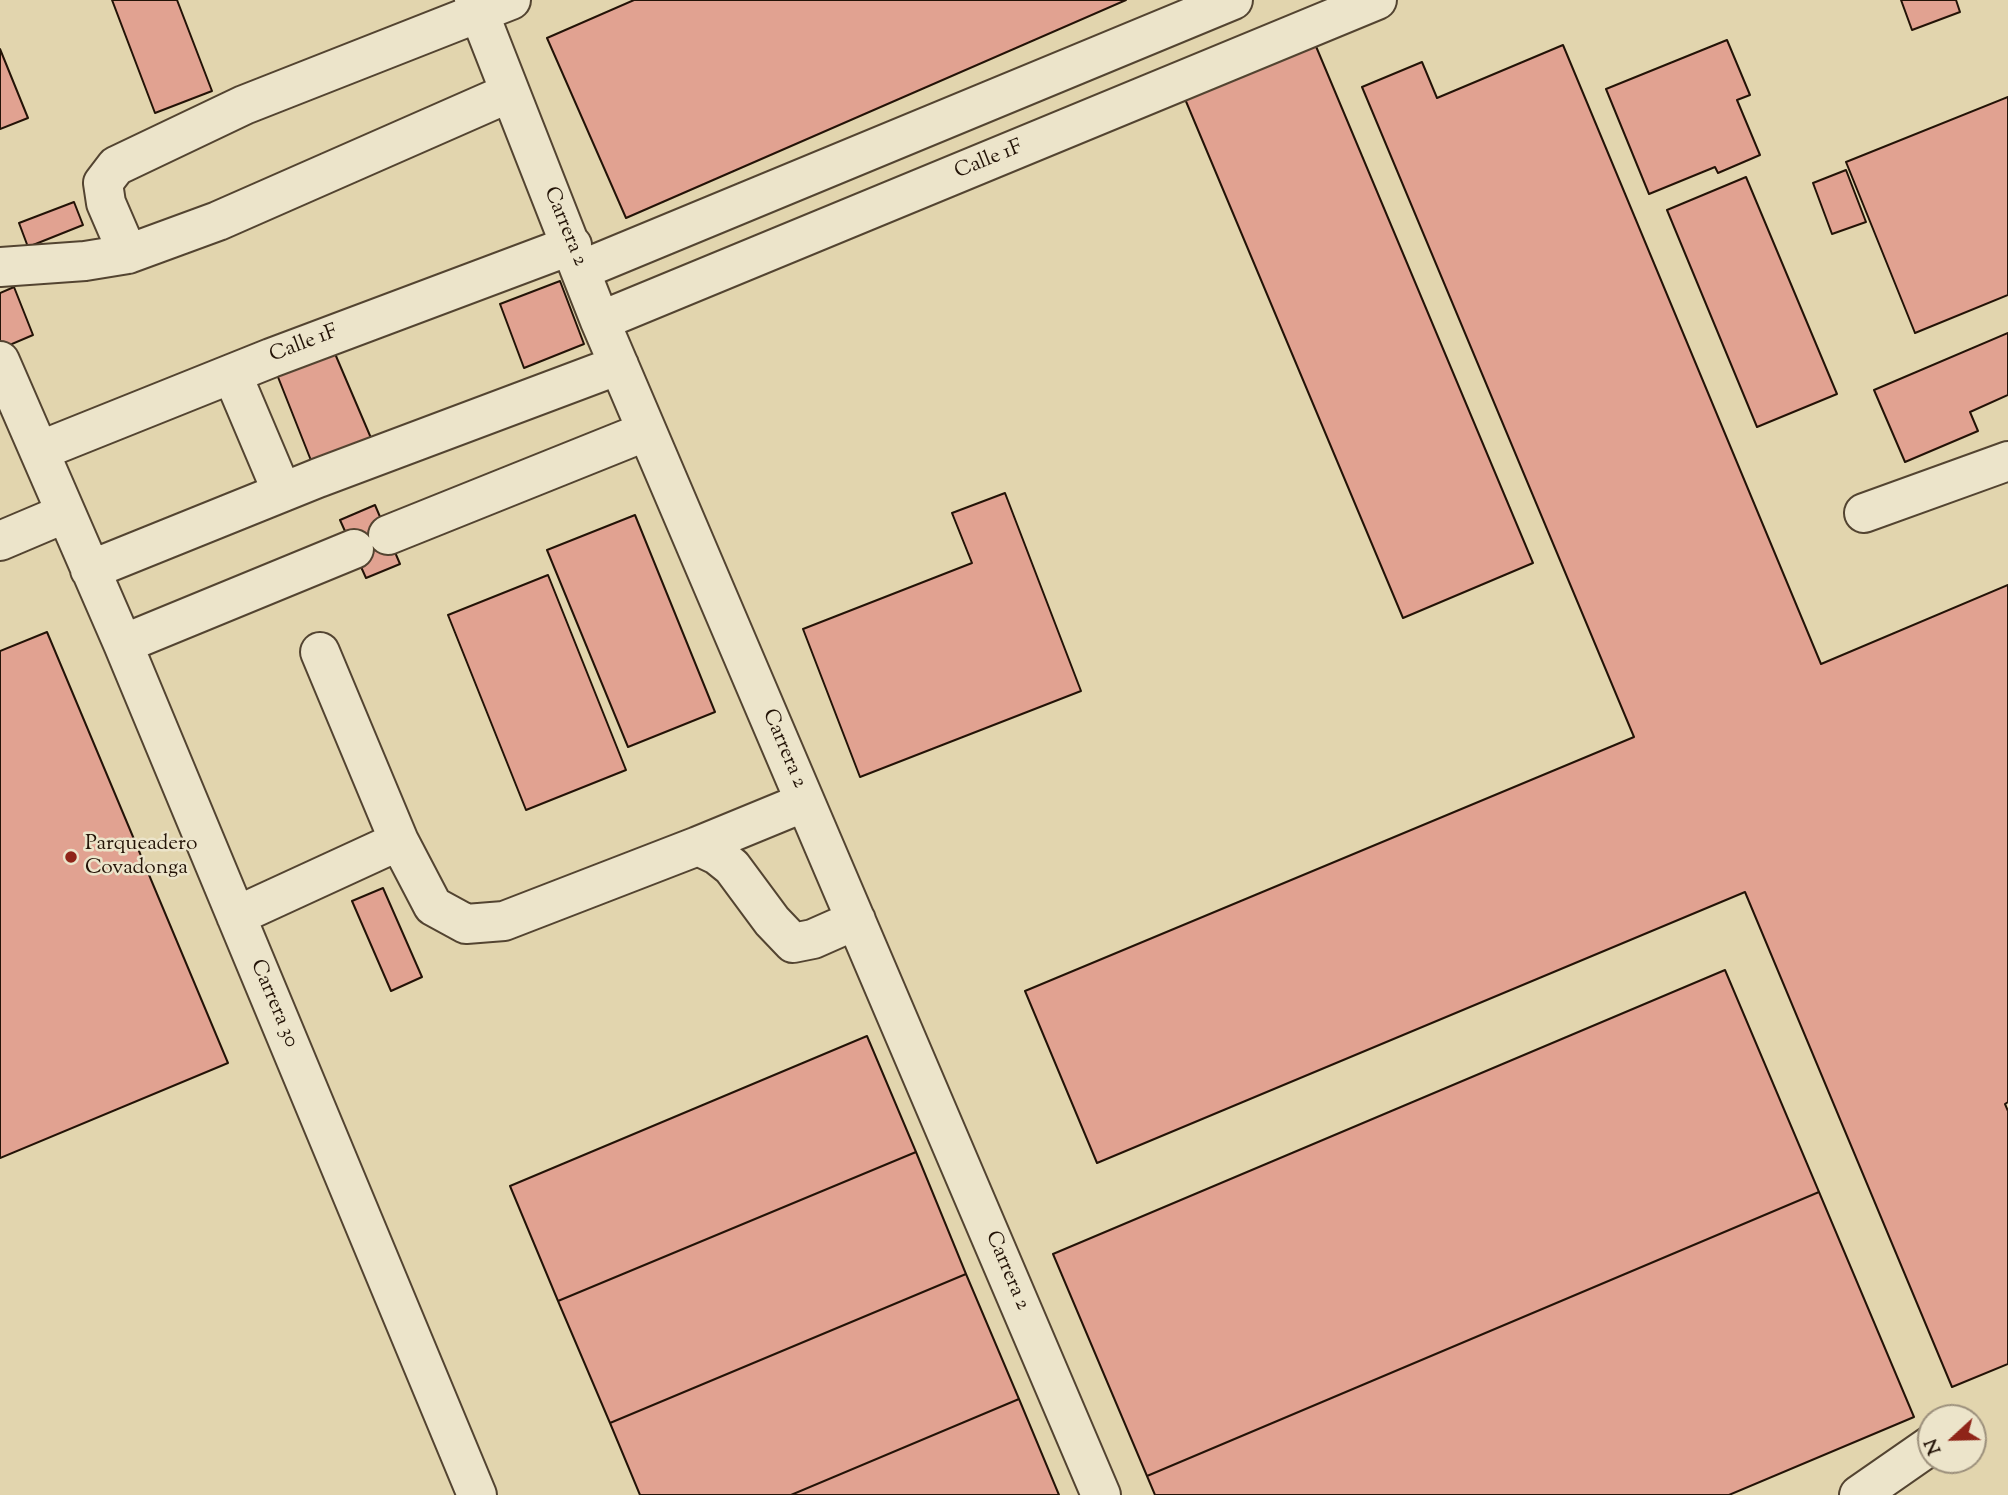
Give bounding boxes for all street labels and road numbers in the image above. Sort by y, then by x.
street label: Calle 1F [951,136,1027,186]
street label: Carrera 2 [537,184,591,270]
street label: Calle 1F [266,321,342,369]
street label: Carrera 2 [755,706,811,792]
street label: Carrera 30 [243,956,303,1052]
street label: Carrera 2 [978,1228,1034,1314]

